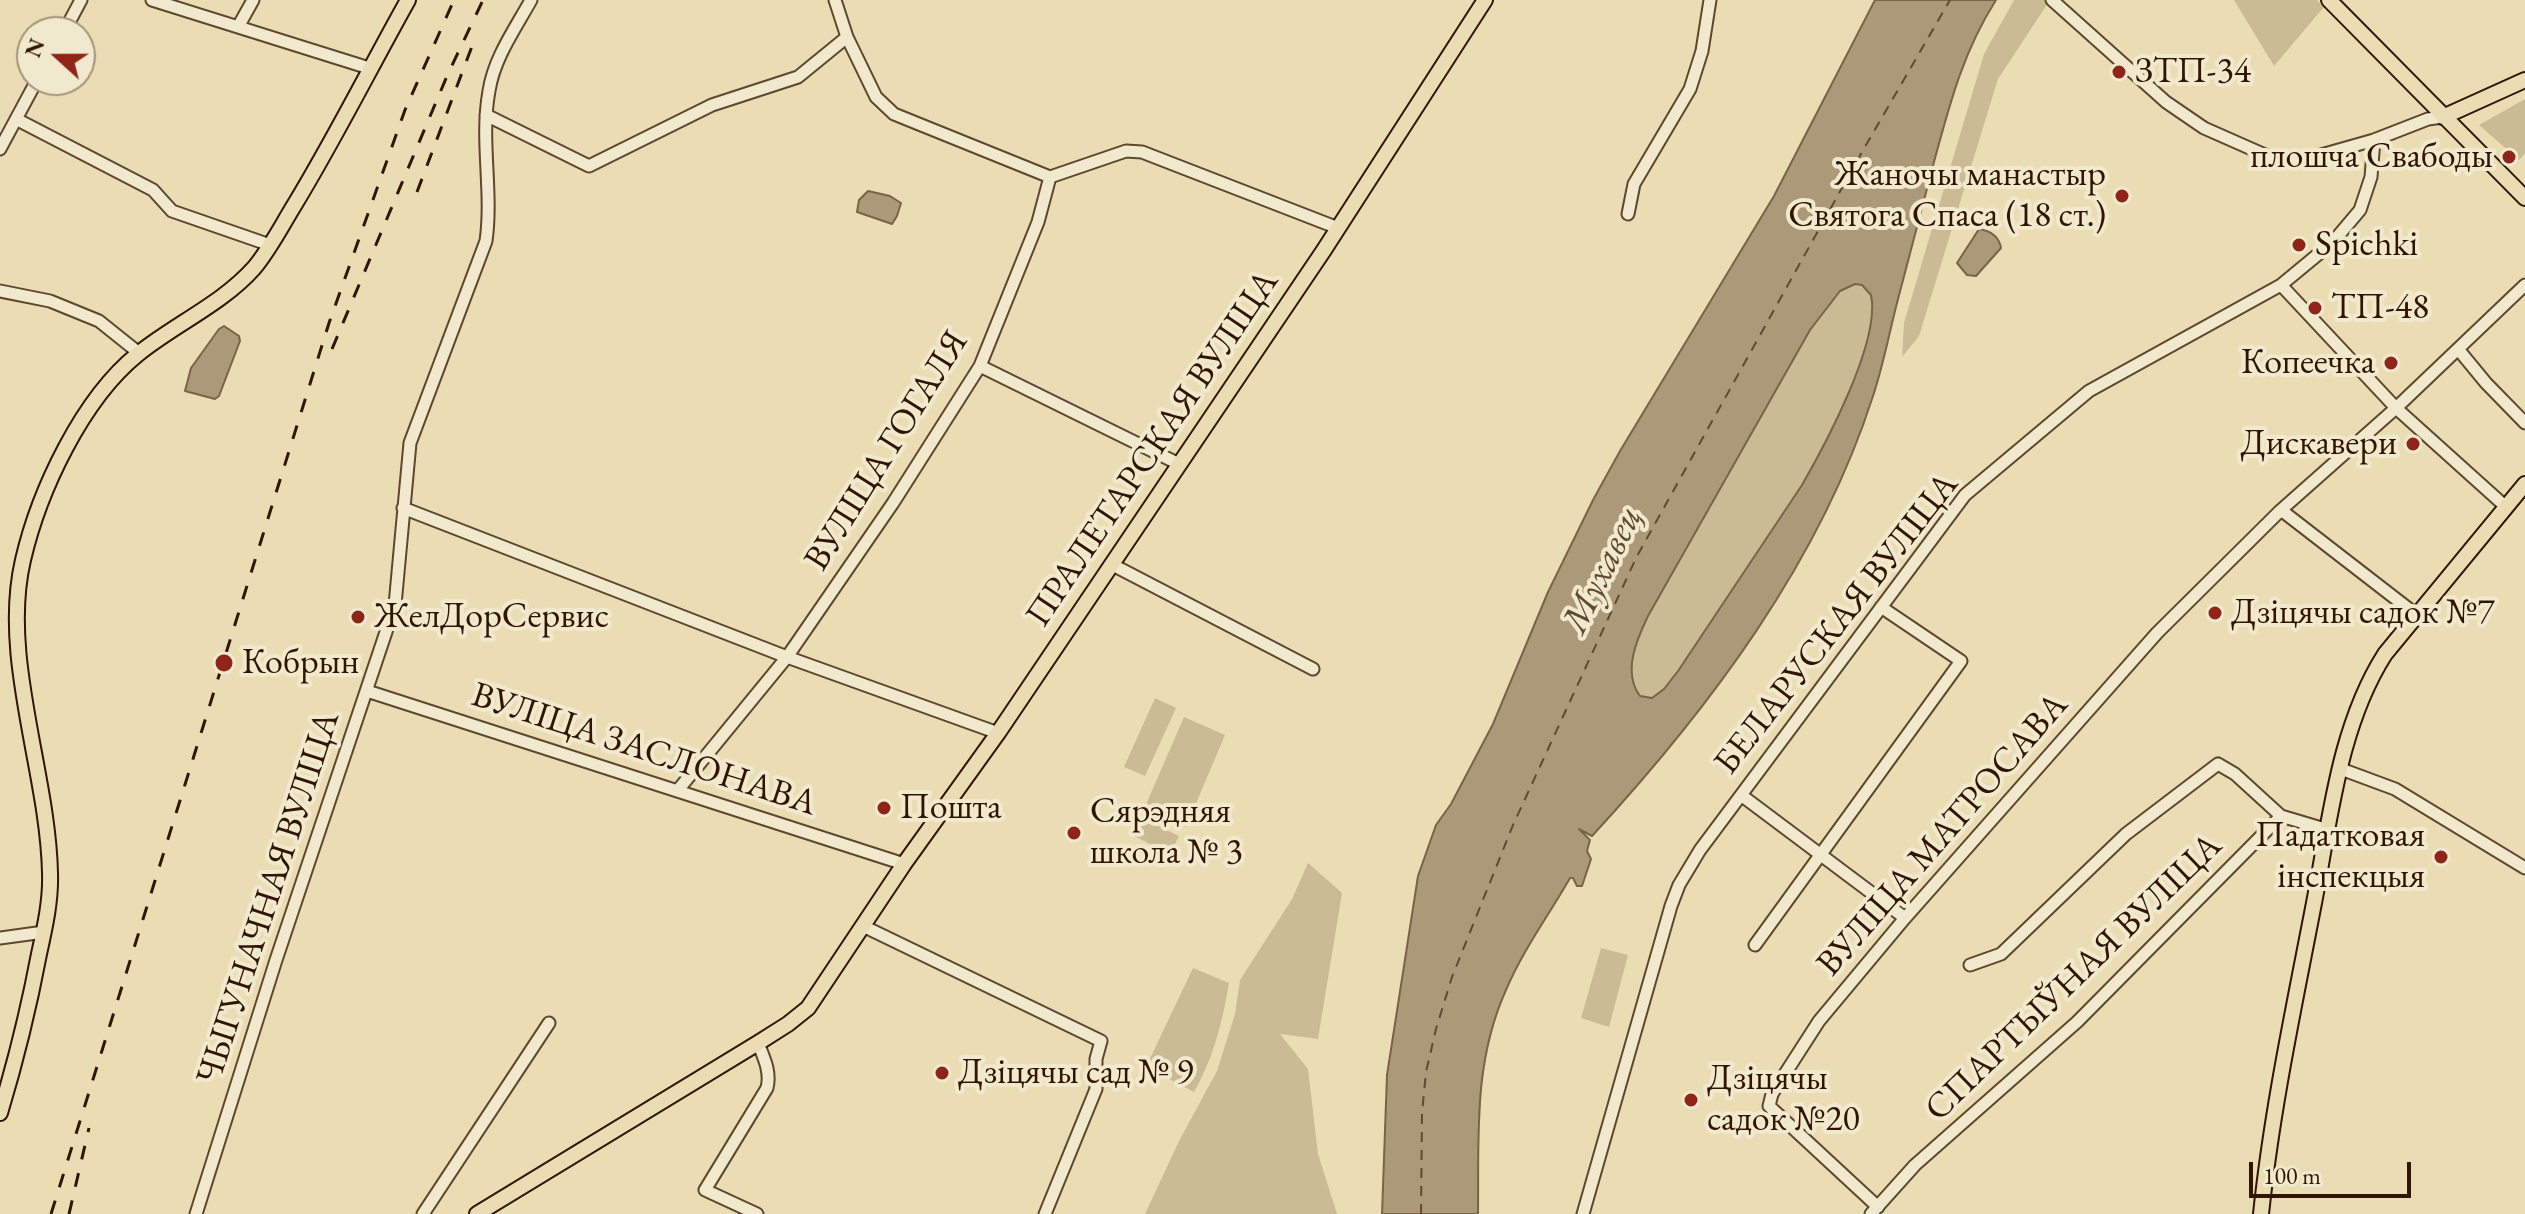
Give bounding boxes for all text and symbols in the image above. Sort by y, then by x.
north arrow [16,16,96,96]
text: N [18,34,52,61]
place label: ЗТП-34 [2135,50,2251,94]
marker: ЗТП-34 [2110,63,2128,81]
place label: плошча Свабоды [2250,135,2493,179]
marker: плошча Свабоды [2500,148,2518,166]
place label: Жаночы манастыр Святога Спаса (18 ст.) [1788,153,2106,238]
marker: Жаночы манастыр Святога Спаса (18 ст.) [2113,187,2131,205]
place label: Spichki [2315,223,2418,267]
marker: Spichki [2290,236,2308,254]
street label: ПРАЛЕТАРСКАЯ ВУЛІЦА [1018,263,1288,635]
place label: ТП-48 [2331,286,2429,330]
marker: ТП-48 [2306,299,2324,317]
street label: ВУЛІЦА ГОГАЛЯ [796,323,978,579]
place label: Копеечка [2241,341,2375,385]
marker: Копеечка [2382,354,2400,372]
place label: Дискавери [2240,422,2397,466]
marker: Дискавери [2404,435,2422,453]
street label: БЕЛАРУСКАЯ ВУЛІЦА [1706,465,1968,783]
water label: Мухавец [1553,499,1653,641]
place label: Дзіцячы садок №7 [2231,591,2494,635]
place label: ЖелДорСервис [374,595,609,639]
marker: Дзіцячы садок №7 [2206,604,2224,622]
marker: ЖелДорСервис [349,608,367,626]
place label: Кобрын [242,641,359,685]
marker: Кобрын [213,652,235,674]
street label: ВУЛІЦА ЗАСЛОНАВА [466,674,822,826]
street label: ВУЛІЦА МАТРОСАВА [1808,685,2078,985]
street label: ЧЫГУНАЧНАЯ ВУЛІЦА [188,706,350,1090]
place label: Пошта [900,786,1002,830]
place label: Сярэдняя школа № 3 [1090,790,1243,875]
marker: Пошта [875,799,893,817]
place label: Падатковая інспекцыя [2255,814,2425,899]
marker: Сярэдняя школа № 3 [1065,824,1083,842]
street label: СПАРТЫЎНАЯ ВУЛІЦА [1917,825,2231,1131]
marker: Падатковая інспекцыя [2432,848,2450,866]
place label: Дзіцячы сад № 9 [958,1051,1194,1095]
place label: Дзіцячы садок №20 [1707,1057,1860,1142]
marker: Дзіцячы сад № 9 [933,1064,951,1082]
marker: Дзіцячы садок №20 [1682,1091,1700,1109]
scale bar [2253,1146,2415,1196]
text: 100 m [2263,1160,2321,1191]

